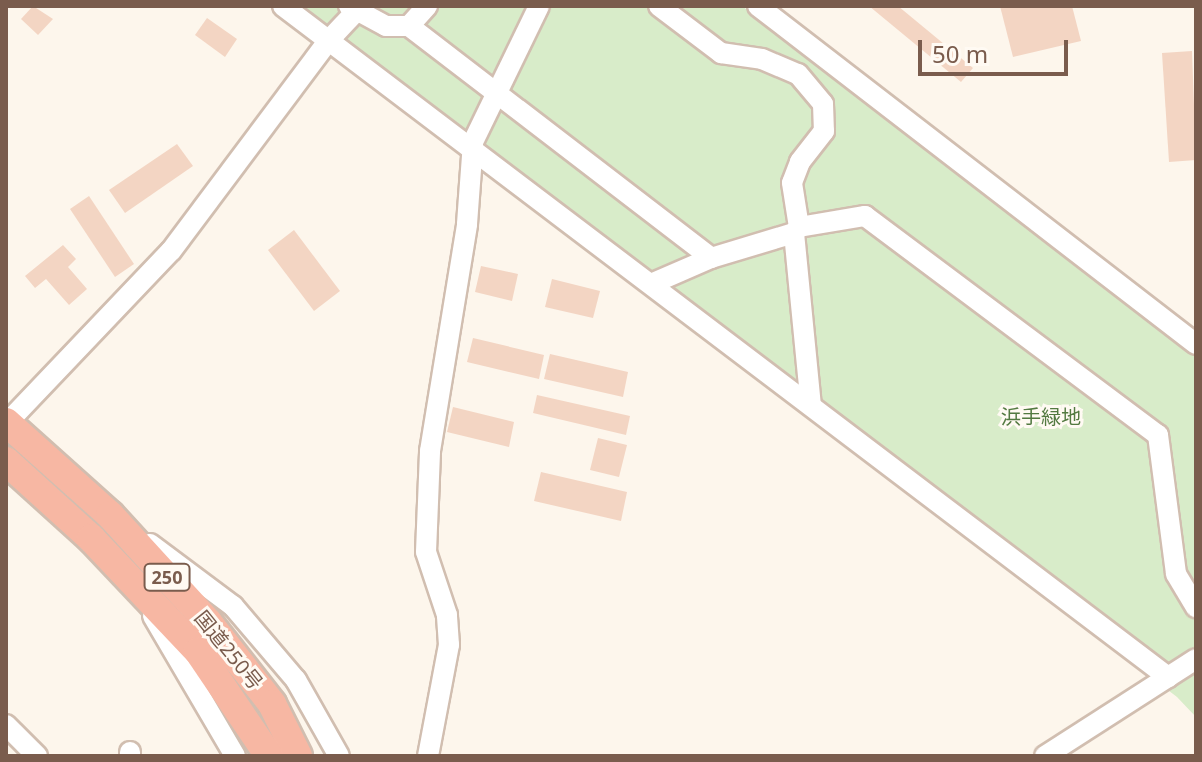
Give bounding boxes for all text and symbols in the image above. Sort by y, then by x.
scale bar [922,24,1072,74]
text: 50 m [932,37,988,70]
park label: 浜手緑地 [1001,404,1081,428]
road number: 250 [143,563,191,591]
street label: 国道250号 [190,606,268,694]

